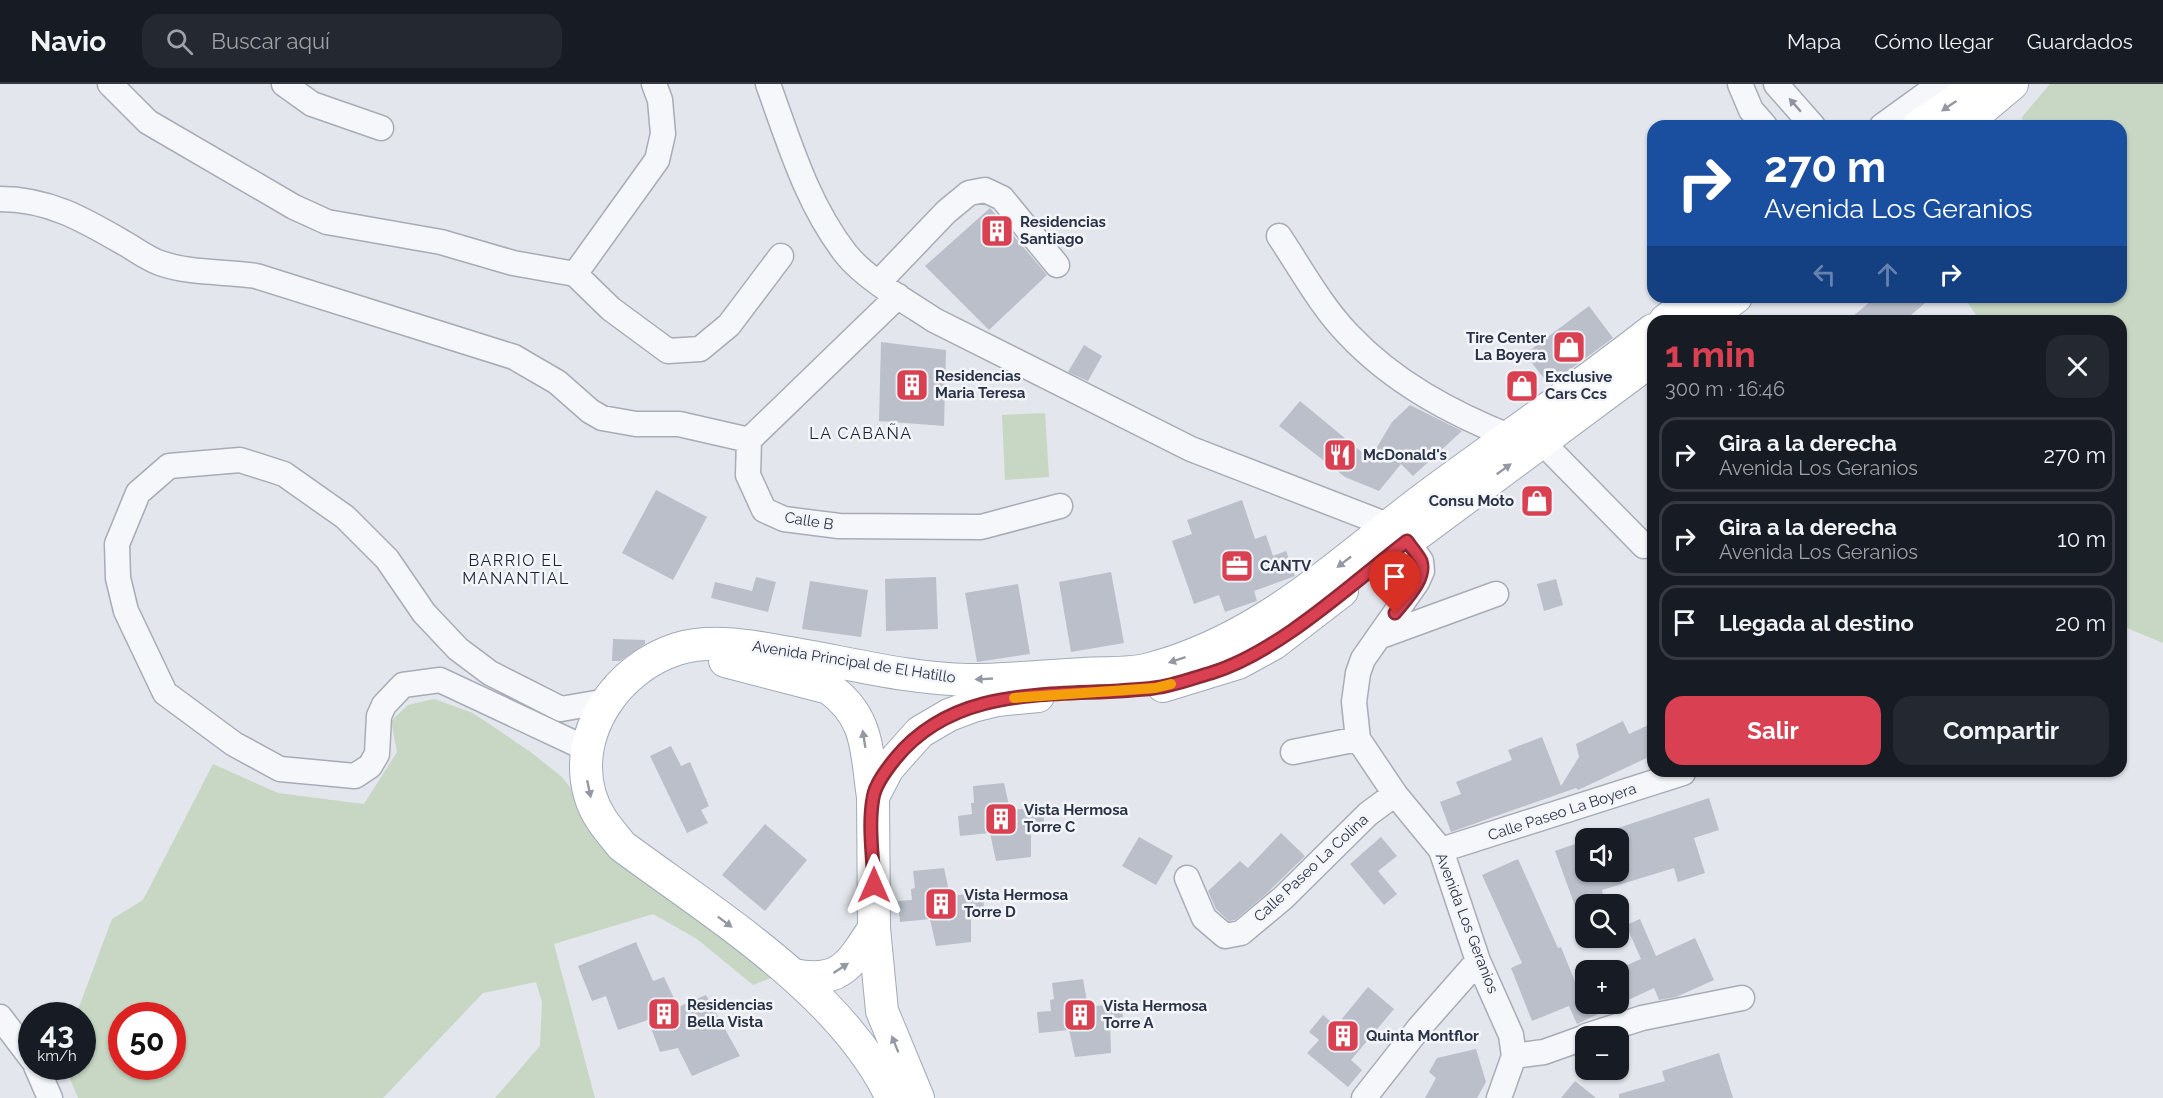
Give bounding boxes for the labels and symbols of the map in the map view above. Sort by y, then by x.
one-way arrow [1789,98,1802,113]
one-way arrow [1942,100,1958,112]
building icon: Residencias Santiago [979,213,1015,249]
place label: Residencias Santiago [1020,213,1106,248]
place label: Tire Center La Boyera [1466,329,1546,364]
shop icon: Tire Center La Boyera [1551,329,1587,365]
building icon: Residencias Maria Teresa [894,367,930,403]
place label: Residencias Maria Teresa [935,367,1026,402]
shop icon: Exclusive Cars Ccs [1504,368,1540,404]
place label: Exclusive Cars Ccs [1545,368,1612,403]
district label: LA CABAÑA [809,423,913,443]
restaurant icon: McDonald's [1322,437,1358,473]
place label: McDonald's [1363,446,1447,464]
one-way arrow [1496,463,1512,475]
shop icon: Consu Moto [1519,483,1555,519]
place label: Consu Moto [1429,492,1514,510]
street label: Calle B [783,508,835,534]
office icon: CANTV [1219,548,1255,584]
district label: BARRIO EL MANANTIAL [462,551,570,588]
pin [1369,551,1420,613]
one-way arrow [1336,556,1351,568]
place label: CANTV [1260,557,1312,575]
street label: Avenida Principal de El Hatillo [751,637,957,687]
one-way arrow [1168,656,1186,665]
one-way arrow [974,674,993,683]
one-way arrow [860,729,869,748]
one-way arrow [585,779,595,798]
street label: Calle Paseo La Boyera [1486,780,1638,844]
building icon: Vista Hermosa Torre C [983,801,1019,837]
place label: Vista Hermosa Torre C [1024,801,1129,836]
street label: Calle Paseo La Colina [1250,810,1372,926]
street label: Avenida Los Geranios [1432,850,1502,996]
position arrow [842,853,906,917]
building icon: Vista Hermosa Torre D [923,886,959,922]
place label: Vista Hermosa Torre D [964,886,1069,921]
one-way arrow [717,916,732,928]
one-way arrow [833,962,850,973]
building icon: Residencias Bella Vista [646,996,682,1032]
place label: Residencias Bella Vista [687,996,773,1031]
building icon: Vista Hermosa Torre A [1062,997,1098,1033]
place label: Vista Hermosa Torre A [1103,997,1208,1032]
speed limit sign: 50 [108,1002,186,1080]
building icon: Quinta Montflor [1325,1018,1361,1054]
place label: Quinta Montflor [1366,1027,1479,1045]
one-way arrow [890,1035,899,1053]

